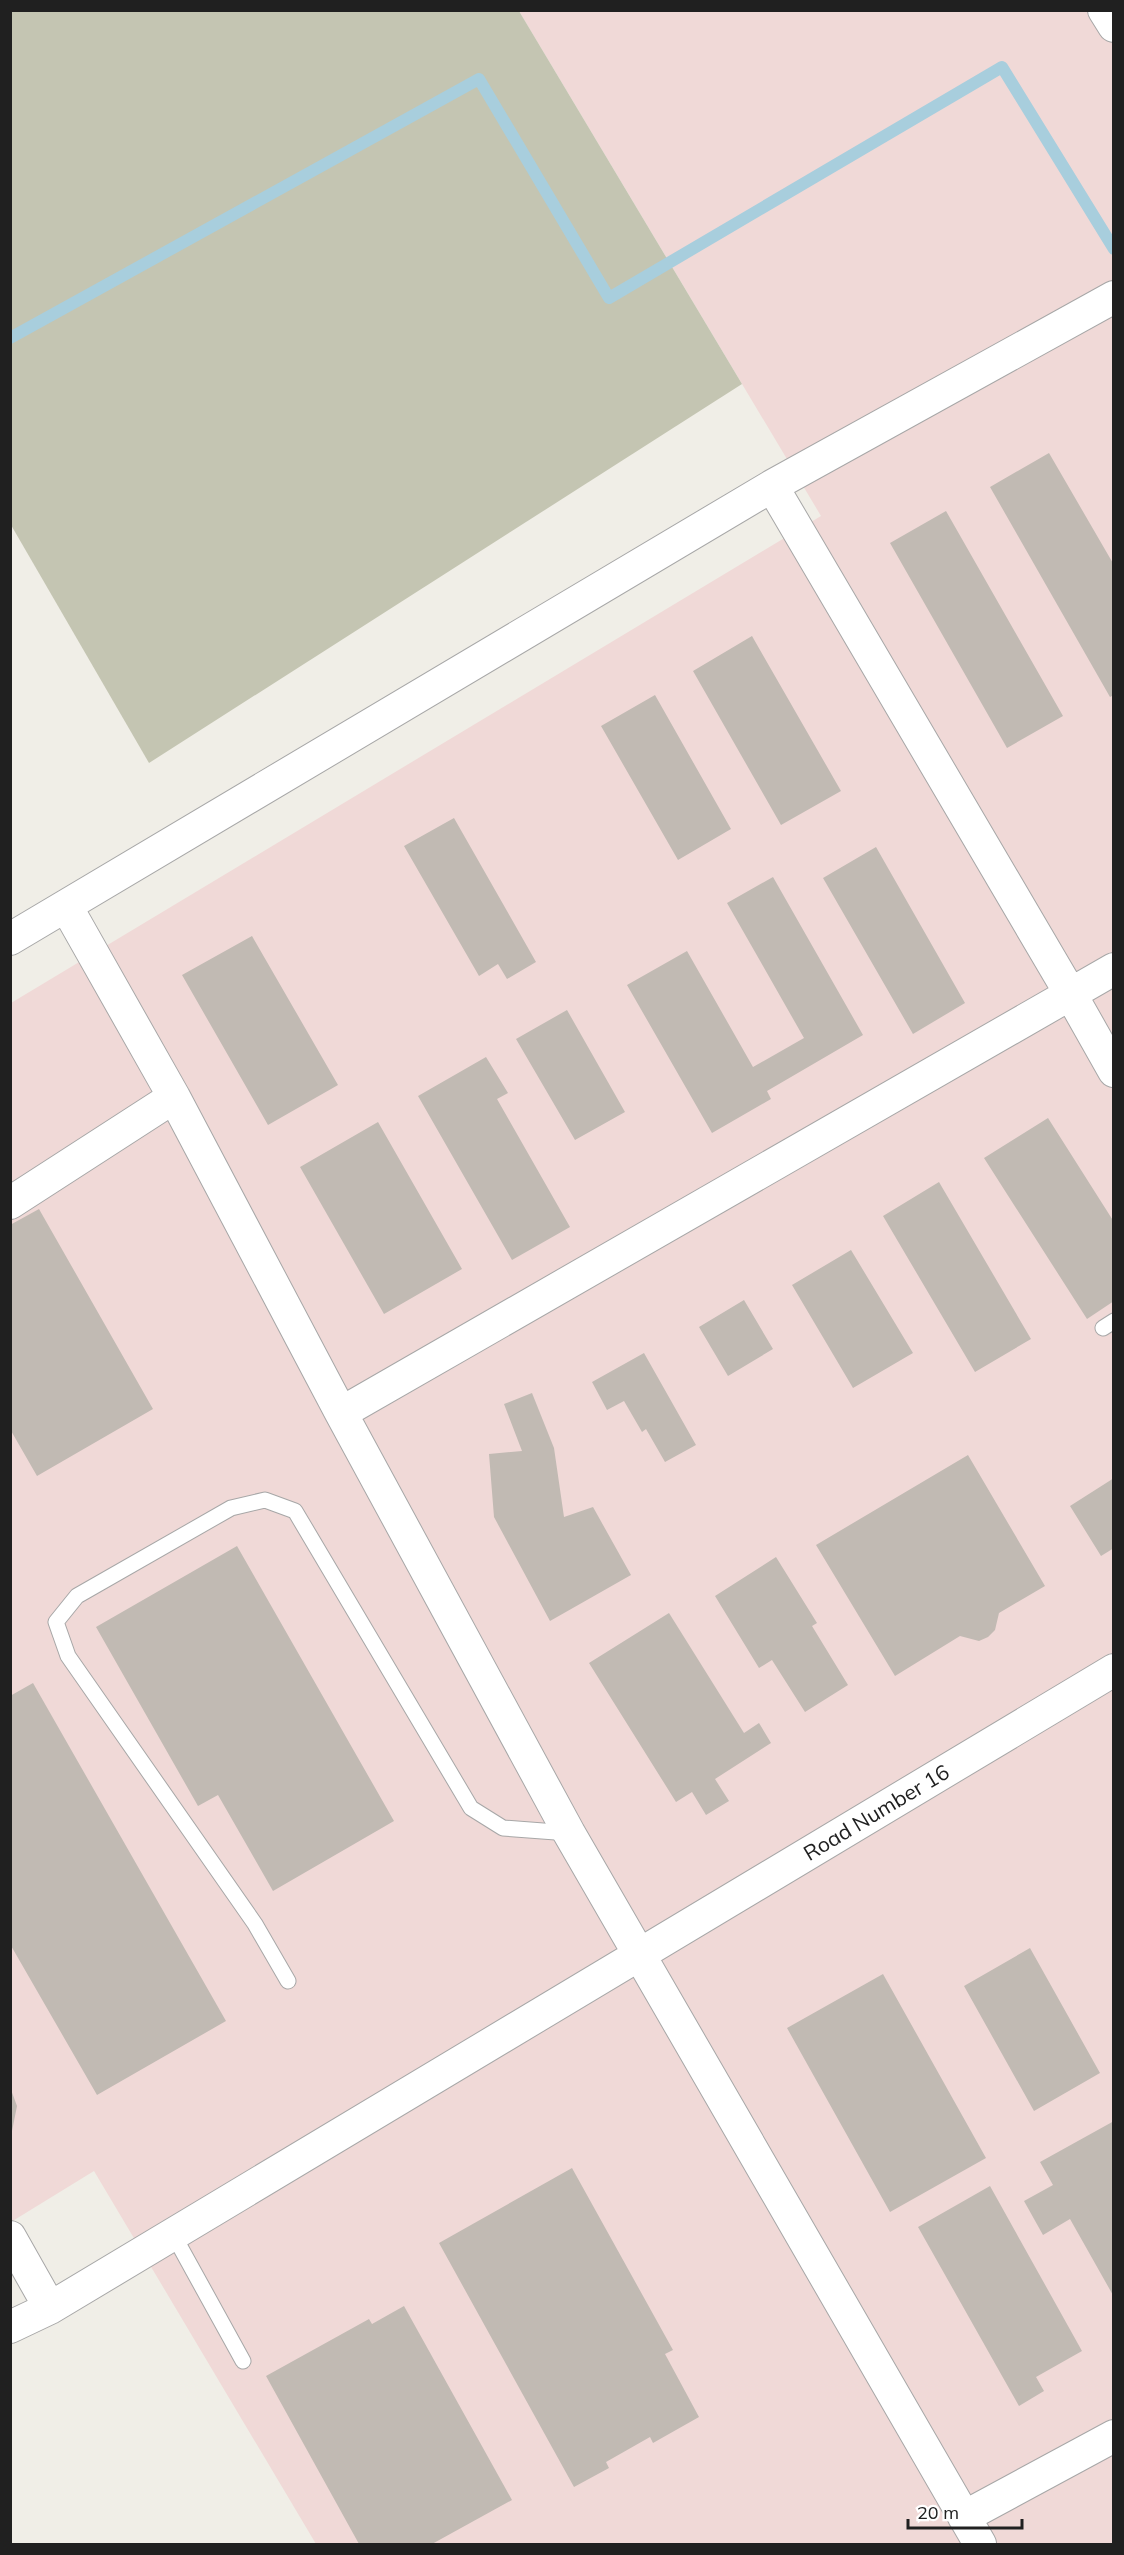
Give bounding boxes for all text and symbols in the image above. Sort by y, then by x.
street label: Road Number 16 [798,1758,954,1866]
scale bar [908,2492,1022,2530]
text: 20 m [917,2501,959,2524]

